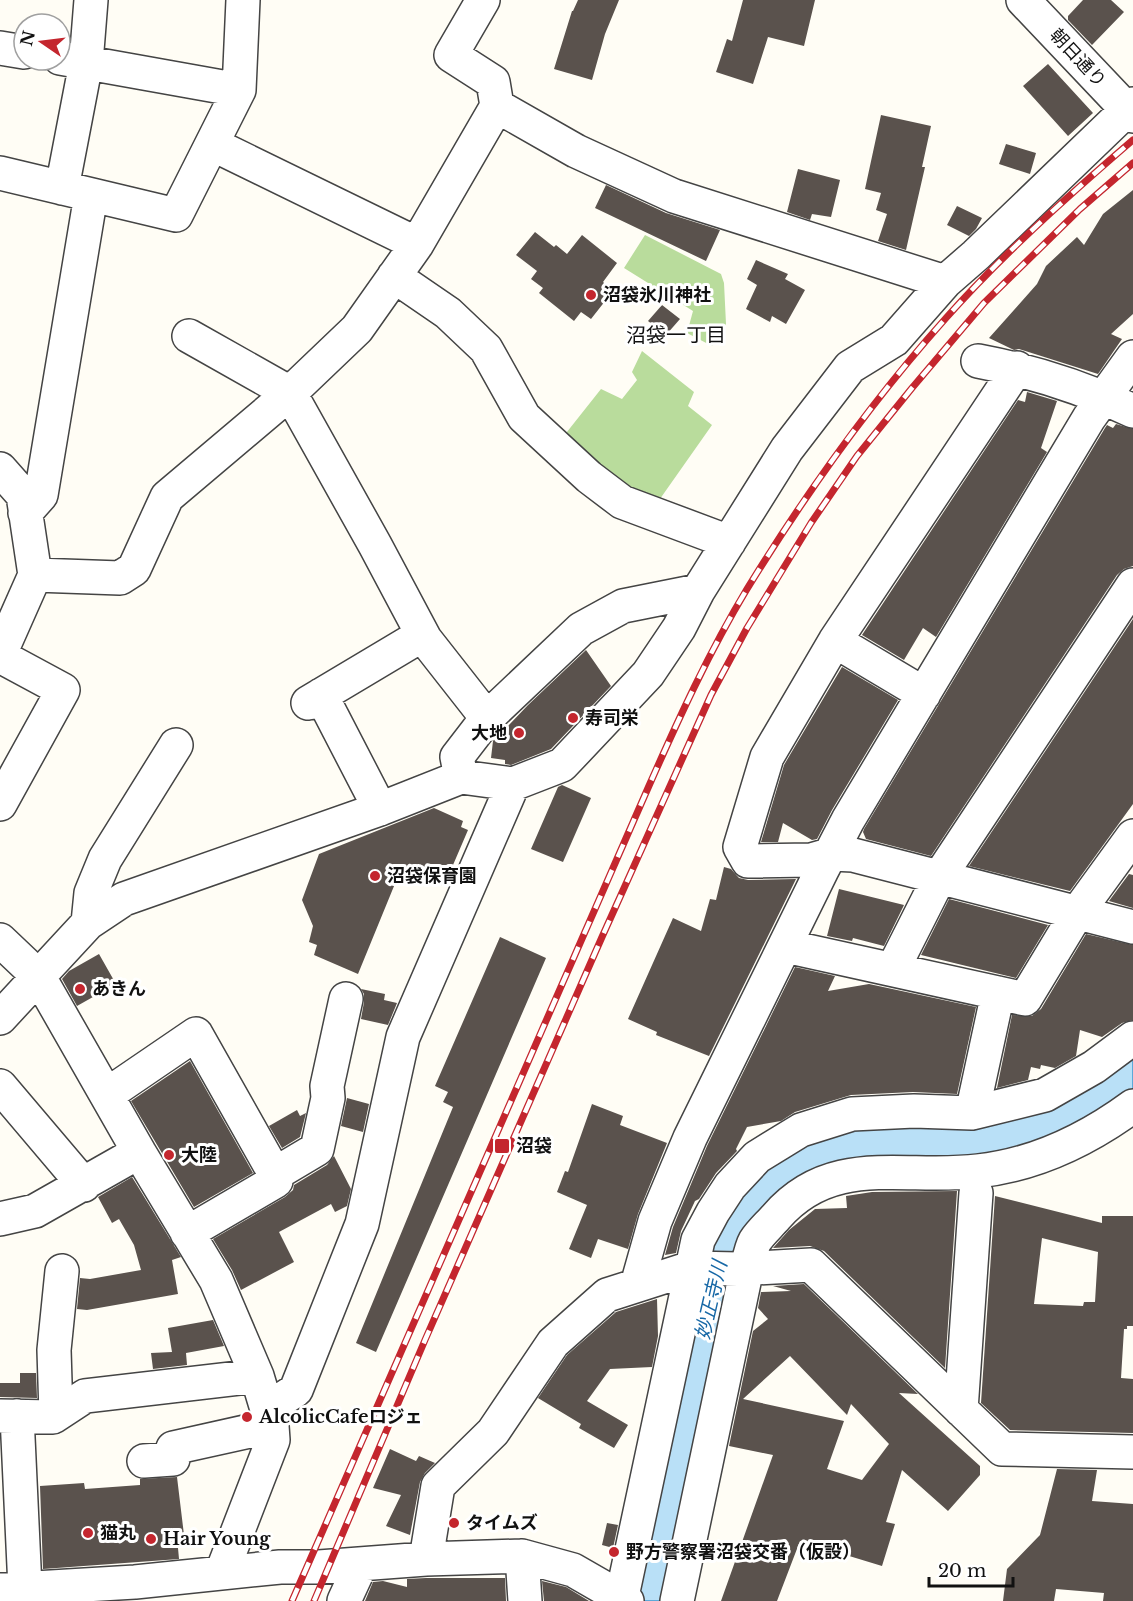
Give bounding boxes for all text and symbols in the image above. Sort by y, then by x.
north arrow [12,12,72,72]
street label: 朝日通り [1045,24,1111,92]
text: N [16,29,39,48]
place label: 沼袋氷川神社 [603,284,711,306]
marker: 沼袋氷川神社 [584,288,598,302]
district label: 沼袋一丁目 [626,323,726,347]
place label: 寿司栄 [585,707,639,729]
marker: 寿司栄 [566,711,580,725]
place label: 大地 [471,722,507,744]
marker: 大地 [512,726,526,740]
place label: 沼袋保育園 [387,865,477,887]
marker: 沼袋保育園 [368,869,382,883]
place label: あきん [92,978,146,1000]
marker: あきん [73,982,87,996]
place label: 沼袋 [516,1135,552,1157]
marker: 沼袋 [493,1137,511,1155]
place label: 大陸 [181,1144,217,1166]
marker: 大陸 [162,1148,176,1162]
water label: 妙正寺川 [690,1256,732,1342]
place label: AlcolicCafeロジェ [258,1406,422,1428]
marker: AlcolicCafeロジェ [240,1410,254,1424]
place label: タイムズ [466,1512,538,1534]
marker: タイムズ [447,1516,461,1530]
place label: 猫丸 [100,1522,136,1544]
marker: 猫丸 [81,1526,95,1540]
place label: Hair Young [163,1528,271,1550]
marker: Hair Young [144,1532,158,1546]
place label: 野方警察署沼袋交番（仮設） [626,1541,860,1563]
marker: 野方警察署沼袋交番（仮設） [607,1545,621,1559]
scale bar [929,1550,1013,1588]
text: 20 m [938,1560,986,1582]

